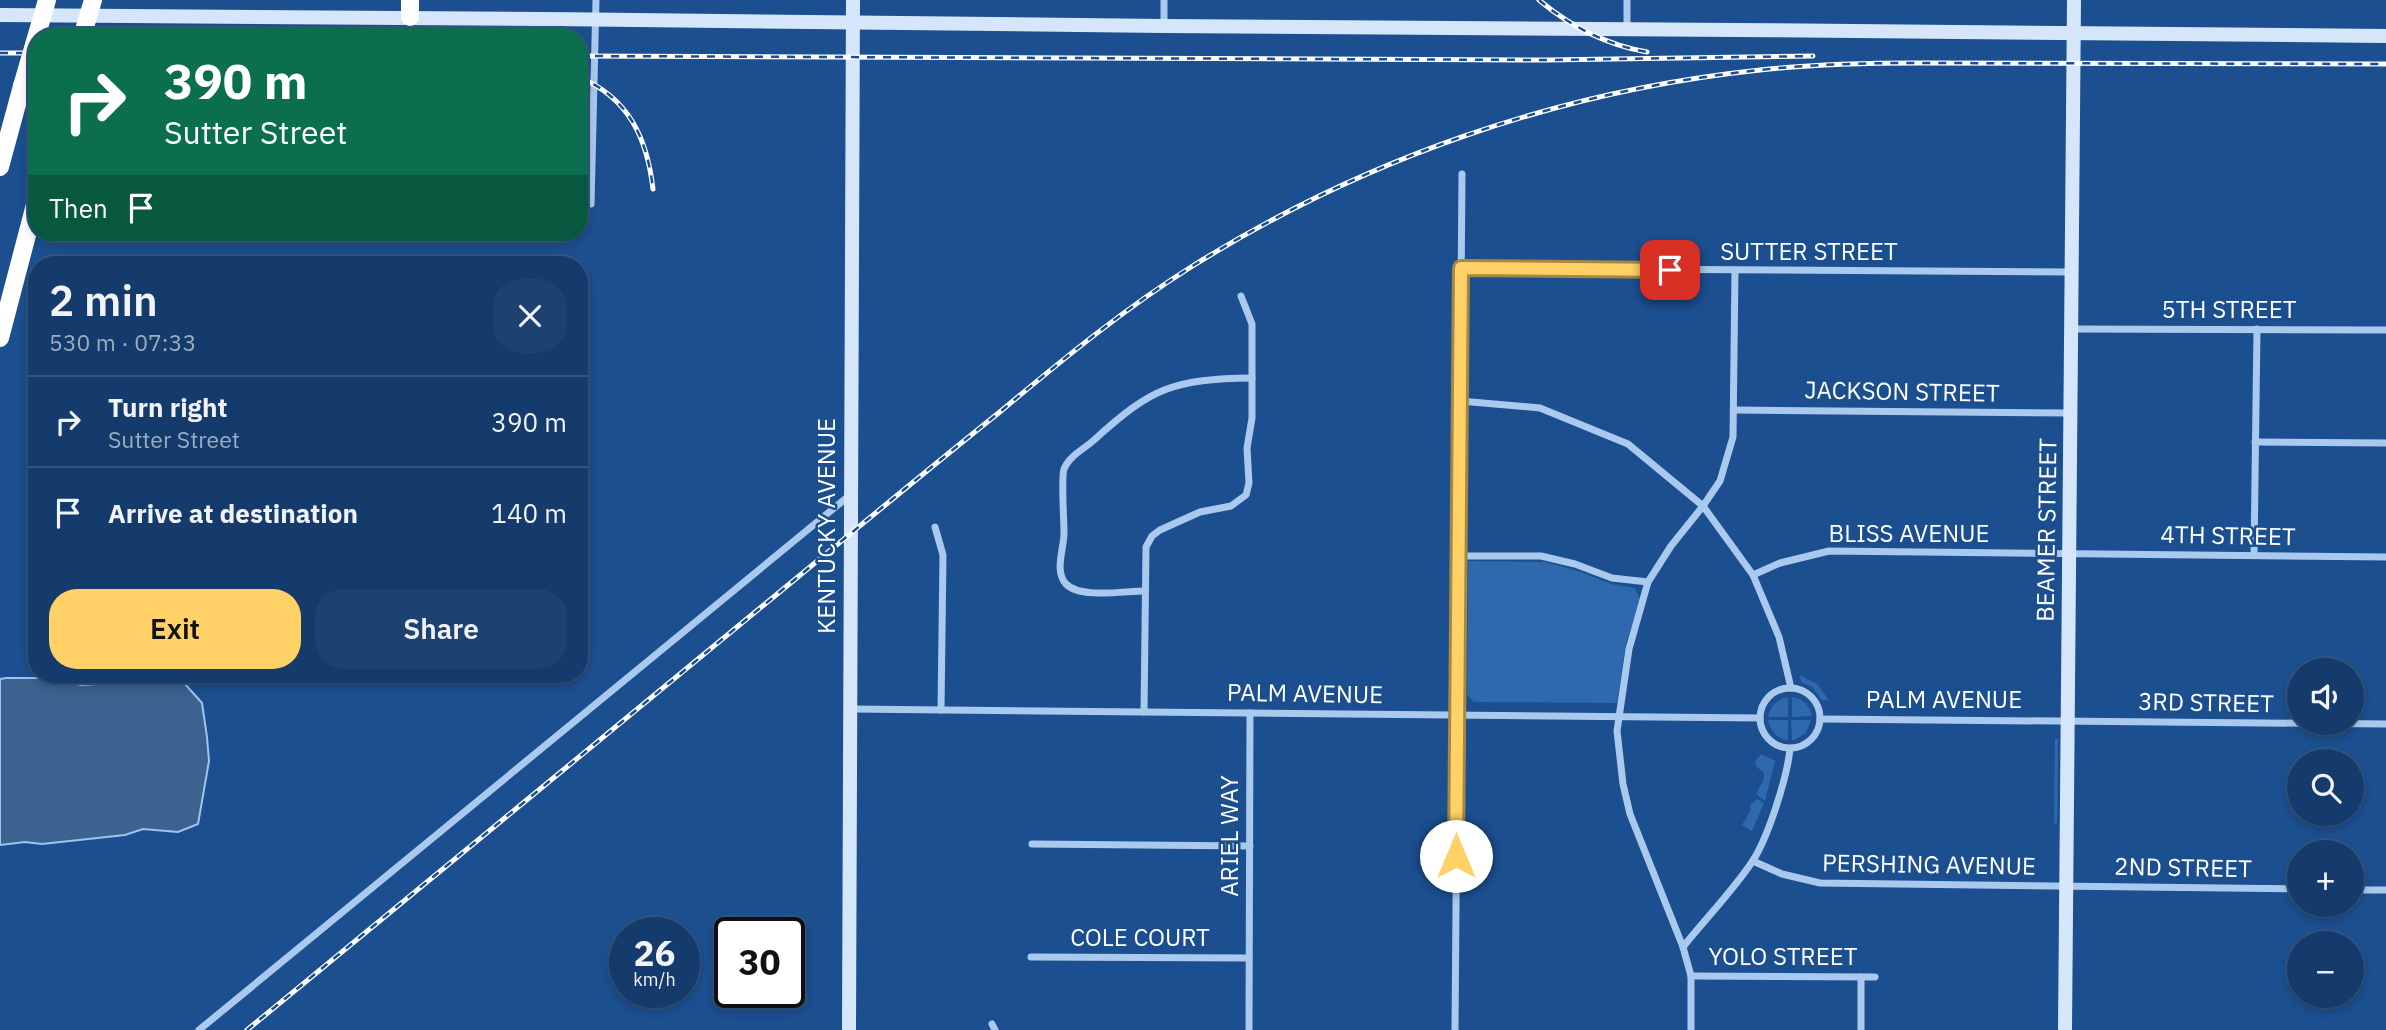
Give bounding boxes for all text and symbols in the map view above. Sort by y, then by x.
text: 390 m [164,49,308,112]
icon: right [49,56,140,147]
text: Sutter Street [164,111,347,153]
icon: arrive [122,189,160,227]
text: Then [49,191,108,225]
street label: SUTTER STREET [1720,235,1898,267]
pin [1640,240,1700,300]
icon: arrive [1651,251,1689,289]
text: 2 min [49,273,158,328]
button: close [493,279,567,353]
street label: 5TH STREET [2161,293,2297,325]
text: 530 m · 07:33 [49,327,196,357]
street label: JACKSON STREET [1804,373,2000,409]
text: Turn right [108,390,227,424]
icon: right [49,403,87,441]
text: 390 m [491,405,567,439]
street label: KENTUCKY AVENUE [810,418,842,634]
text: Sutter Street [108,424,240,454]
street label: BEAMER STREET [2028,437,2064,622]
icon: arrive [49,494,87,532]
text: Arrive at destination [108,496,358,530]
text: 140 m [491,496,567,530]
street label: BLISS AVENUE [1829,517,1989,549]
street label: 4TH STREET [2160,518,2296,552]
button: Exit [49,589,301,669]
button: Share [315,589,567,669]
map controls [2287,658,2364,1008]
button: sound [2287,658,2364,735]
street label: PALM AVENUE [1227,676,1383,710]
street label: PALM AVENUE [1866,683,2022,715]
street label: 3RD STREET [2138,685,2275,719]
button: search [2287,749,2364,826]
street label: ARIEL WAY [1213,775,1245,897]
position arrow [1419,819,1493,893]
button: + [2287,840,2364,917]
street label: PERSHING AVENUE [1822,846,2036,882]
street label: 2ND STREET [2114,850,2252,884]
speed limit sign: 30 [714,917,805,1008]
street label: COLE COURT [1070,921,1210,953]
text: 26 [633,930,676,976]
button: − [2287,931,2364,1008]
street label: YOLO STREET [1709,940,1858,972]
text: km/h [633,968,676,991]

